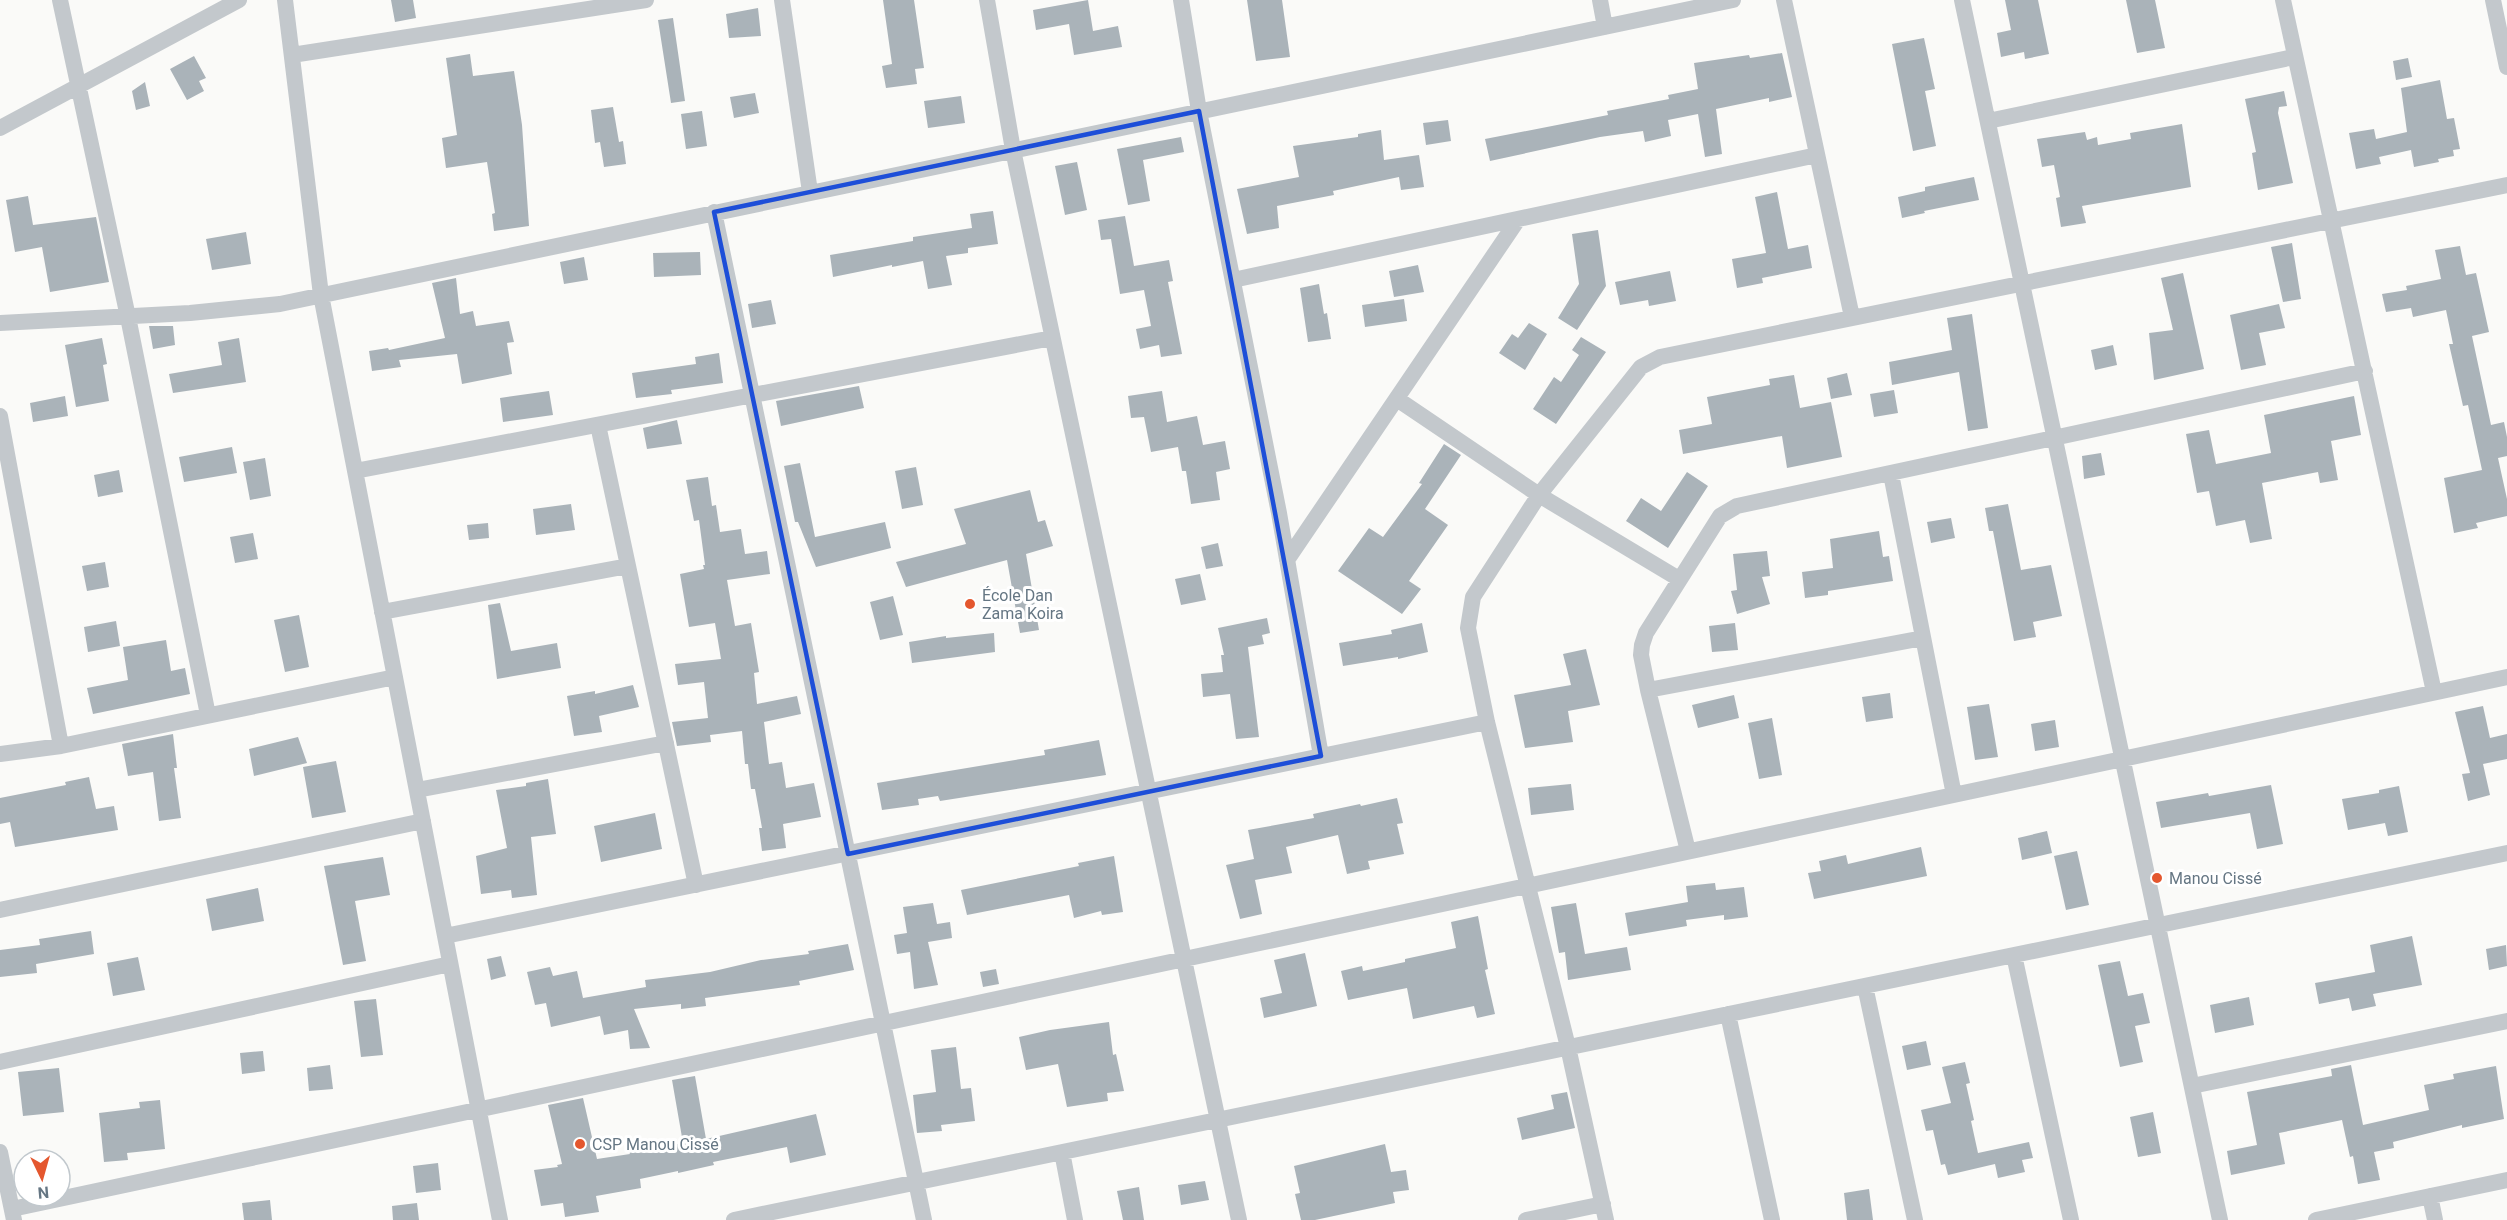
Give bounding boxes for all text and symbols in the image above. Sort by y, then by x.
place label: École Dan Zama Koira [982,586,1064,623]
marker: École Dan Zama Koira [963,597,977,611]
place label: Manou Cissé [2169,869,2262,888]
marker: Manou Cissé [2150,871,2164,885]
place label: CSP Manou Cissé [592,1135,719,1154]
marker: CSP Manou Cissé [573,1137,587,1151]
north arrow [12,1148,72,1208]
text: N [37,1182,50,1202]

